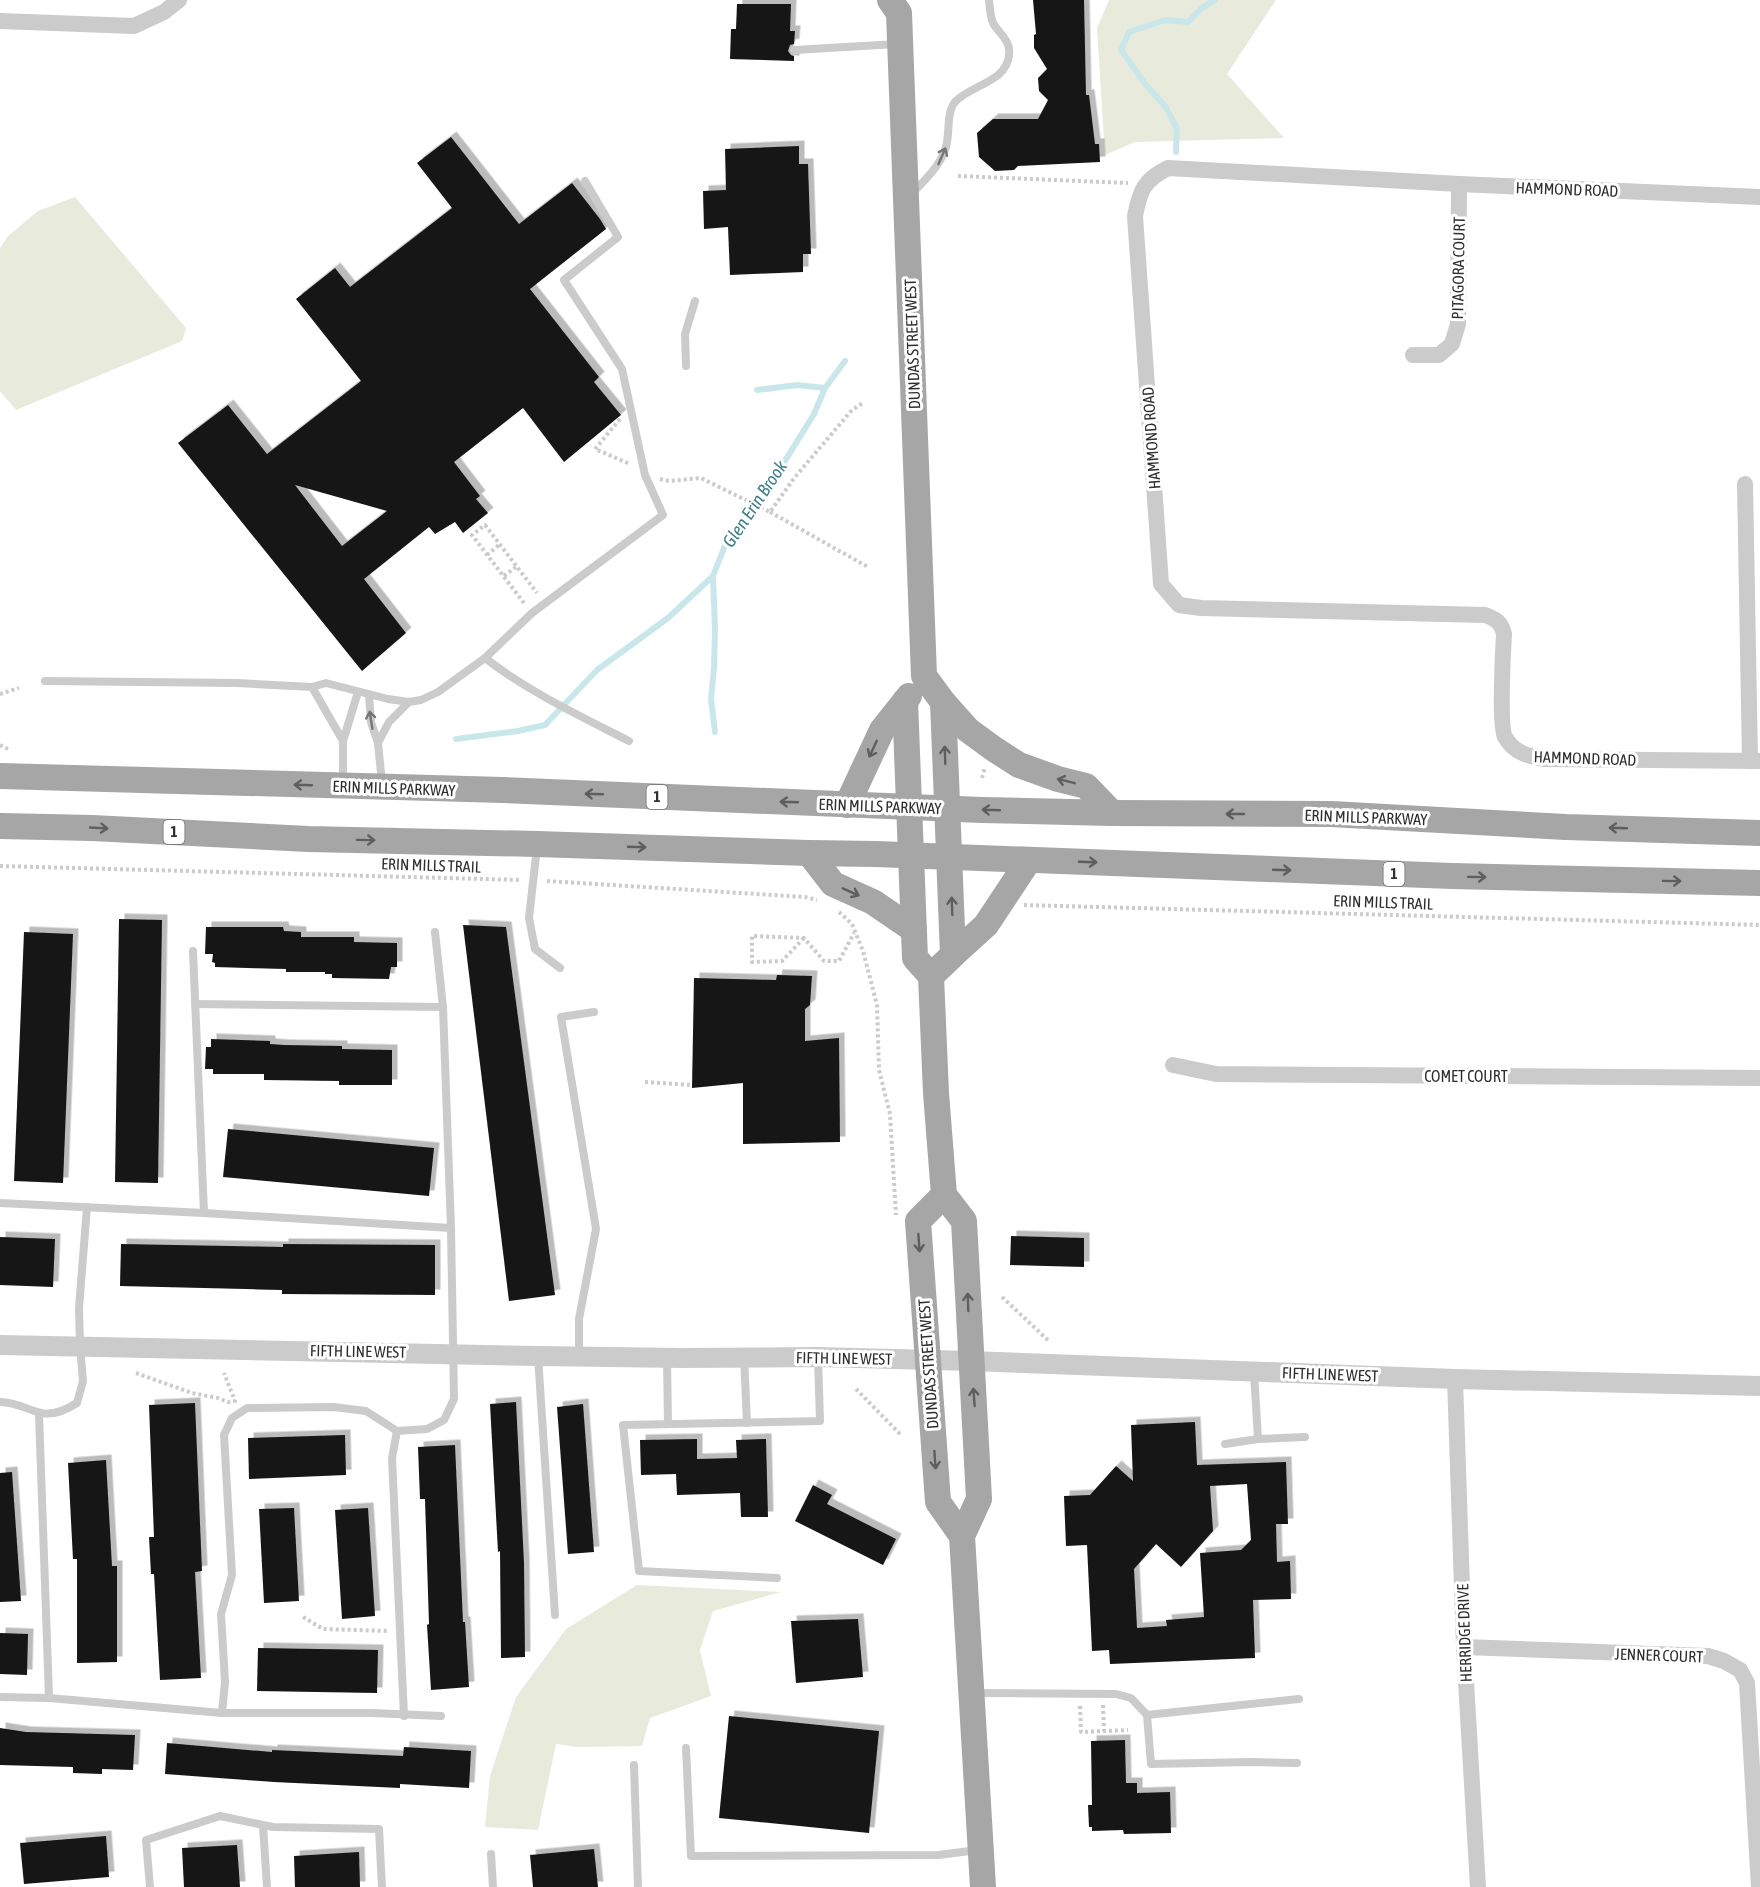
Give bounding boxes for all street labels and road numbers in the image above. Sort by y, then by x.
street label: HAMMOND ROAD [1515,178,1619,200]
street label: PITAGORA COURT [1448,216,1468,320]
street label: DUNDAS STREET WEST [901,279,923,409]
street label: HAMMOND ROAD [1138,386,1164,490]
street label: HAMMOND ROAD [1533,747,1637,769]
street label: ERIN MILLS PARKWAY [332,777,457,799]
road number: 1 [646,785,668,809]
street label: ERIN MILLS PARKWAY [818,795,943,817]
street label: ERIN MILLS PARKWAY [1304,806,1429,828]
road number: 1 [164,820,184,844]
street label: ERIN MILLS TRAIL [381,854,482,876]
road number: 1 [1384,862,1404,886]
street label: ERIN MILLS TRAIL [1333,891,1434,913]
street label: COMET COURT [1424,1067,1508,1085]
street label: DUNDAS STREET WEST [914,1298,942,1430]
street label: FIFTH LINE WEST [310,1341,406,1361]
street label: FIFTH LINE WEST [796,1348,892,1368]
street label: FIFTH LINE WEST [1282,1363,1378,1385]
street label: HERRIDGE DRIVE [1453,1583,1475,1682]
street label: JENNER COURT [1614,1644,1704,1666]

